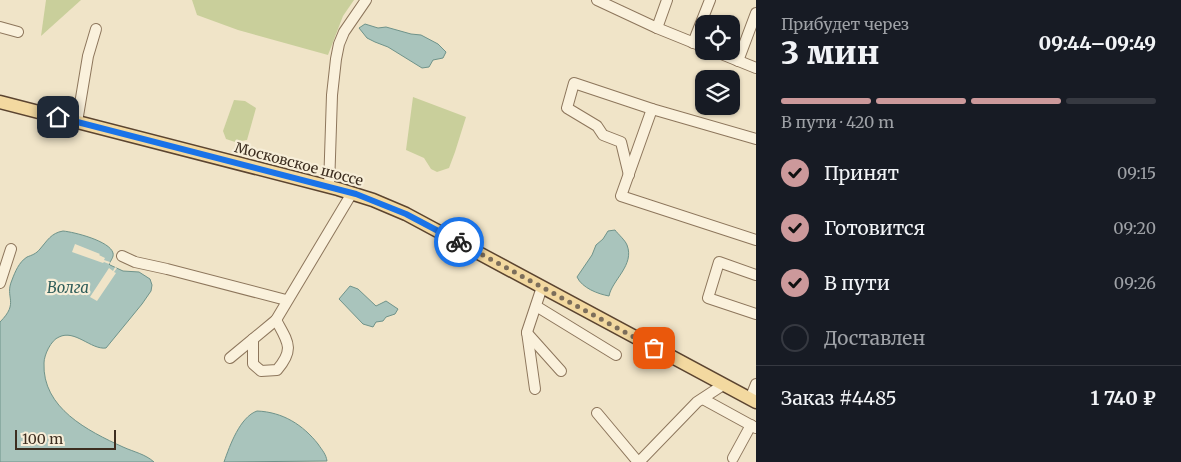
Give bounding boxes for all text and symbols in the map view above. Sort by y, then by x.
text: Прибудет через [781,14,909,34]
map controls [695,15,740,115]
button: locate [695,15,740,60]
text: 09:44–09:49 [1039,31,1156,55]
text: 3 мин [781,33,879,73]
button: layers [695,70,740,115]
pin [37,96,79,138]
icon: home [44,103,72,131]
text: В пути · 420 m [781,112,894,132]
street label: Московское шоссе [233,138,365,190]
icon: check [781,159,809,187]
text: Принят [824,161,899,185]
text: 09:15 [1117,163,1156,183]
icon: check [781,214,809,242]
text: Готовится [824,216,925,240]
courier [434,217,484,267]
text: 09:20 [1113,218,1156,238]
icon: bike [445,228,473,256]
icon: check [781,269,809,297]
text: В пути [824,271,890,295]
text: 09:26 [1114,273,1156,293]
water label: Волга [47,278,89,297]
text: Доставлен [824,326,925,350]
pin [633,327,675,369]
icon: bag [640,334,668,362]
text: Заказ #4485 [781,386,897,410]
text: 1 740 ₽ [1091,386,1156,410]
scale bar [15,427,116,450]
text: 100 m [22,430,63,448]

